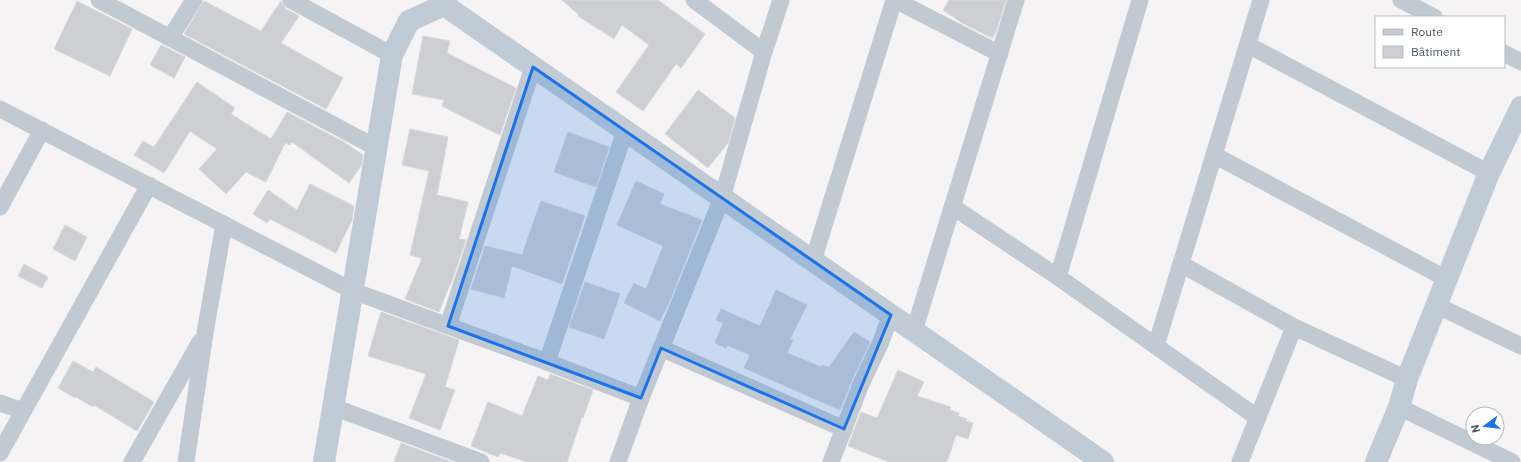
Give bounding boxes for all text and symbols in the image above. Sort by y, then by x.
legend [1375,16,1505,68]
text: Route [1411,24,1443,39]
text: Bâtiment [1411,44,1461,59]
north arrow [1465,406,1505,446]
text: N [1468,423,1483,434]

